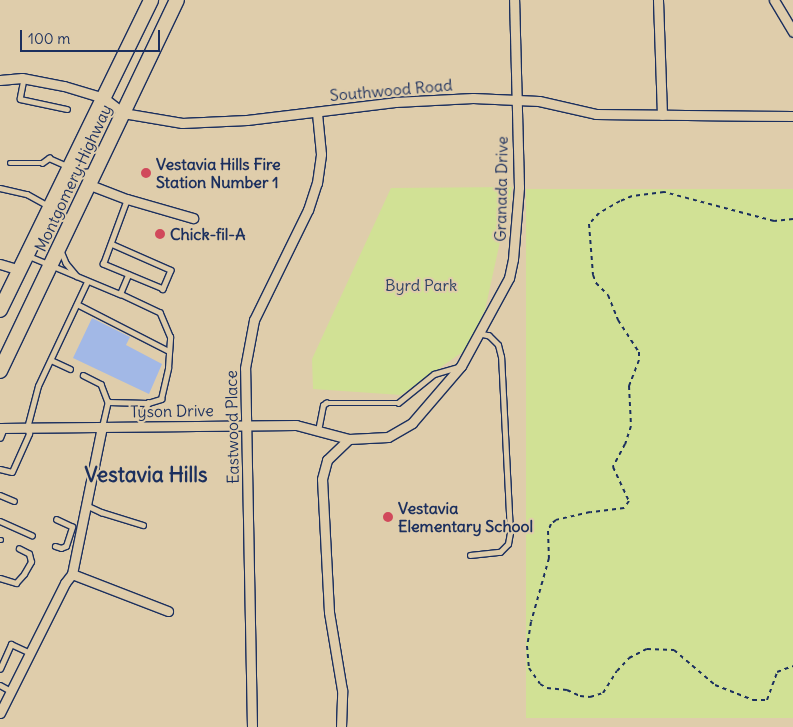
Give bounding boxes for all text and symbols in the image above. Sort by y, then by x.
scale bar [22,20,162,52]
text: 100 m [28,29,70,48]
street label: Southwood Road [329,75,453,105]
street label: Montgomery Highway [30,101,116,255]
street label: Granada Drive [490,136,512,242]
place label: Vestavia Hills Fire Station Number 1 [156,154,281,192]
marker: Vestavia Hills Fire Station Number 1 [140,167,152,179]
place label: Chick-fil-A [170,224,245,244]
marker: Chick-fil-A [154,228,166,240]
park label: Byrd Park [385,275,457,295]
street label: Eastwood Place [221,370,243,484]
street label: Tyson Drive [130,401,214,421]
district label: Vestavia Hills [85,462,207,488]
place label: Vestavia Elementary School [398,498,533,536]
marker: Vestavia Elementary School [382,511,394,523]

